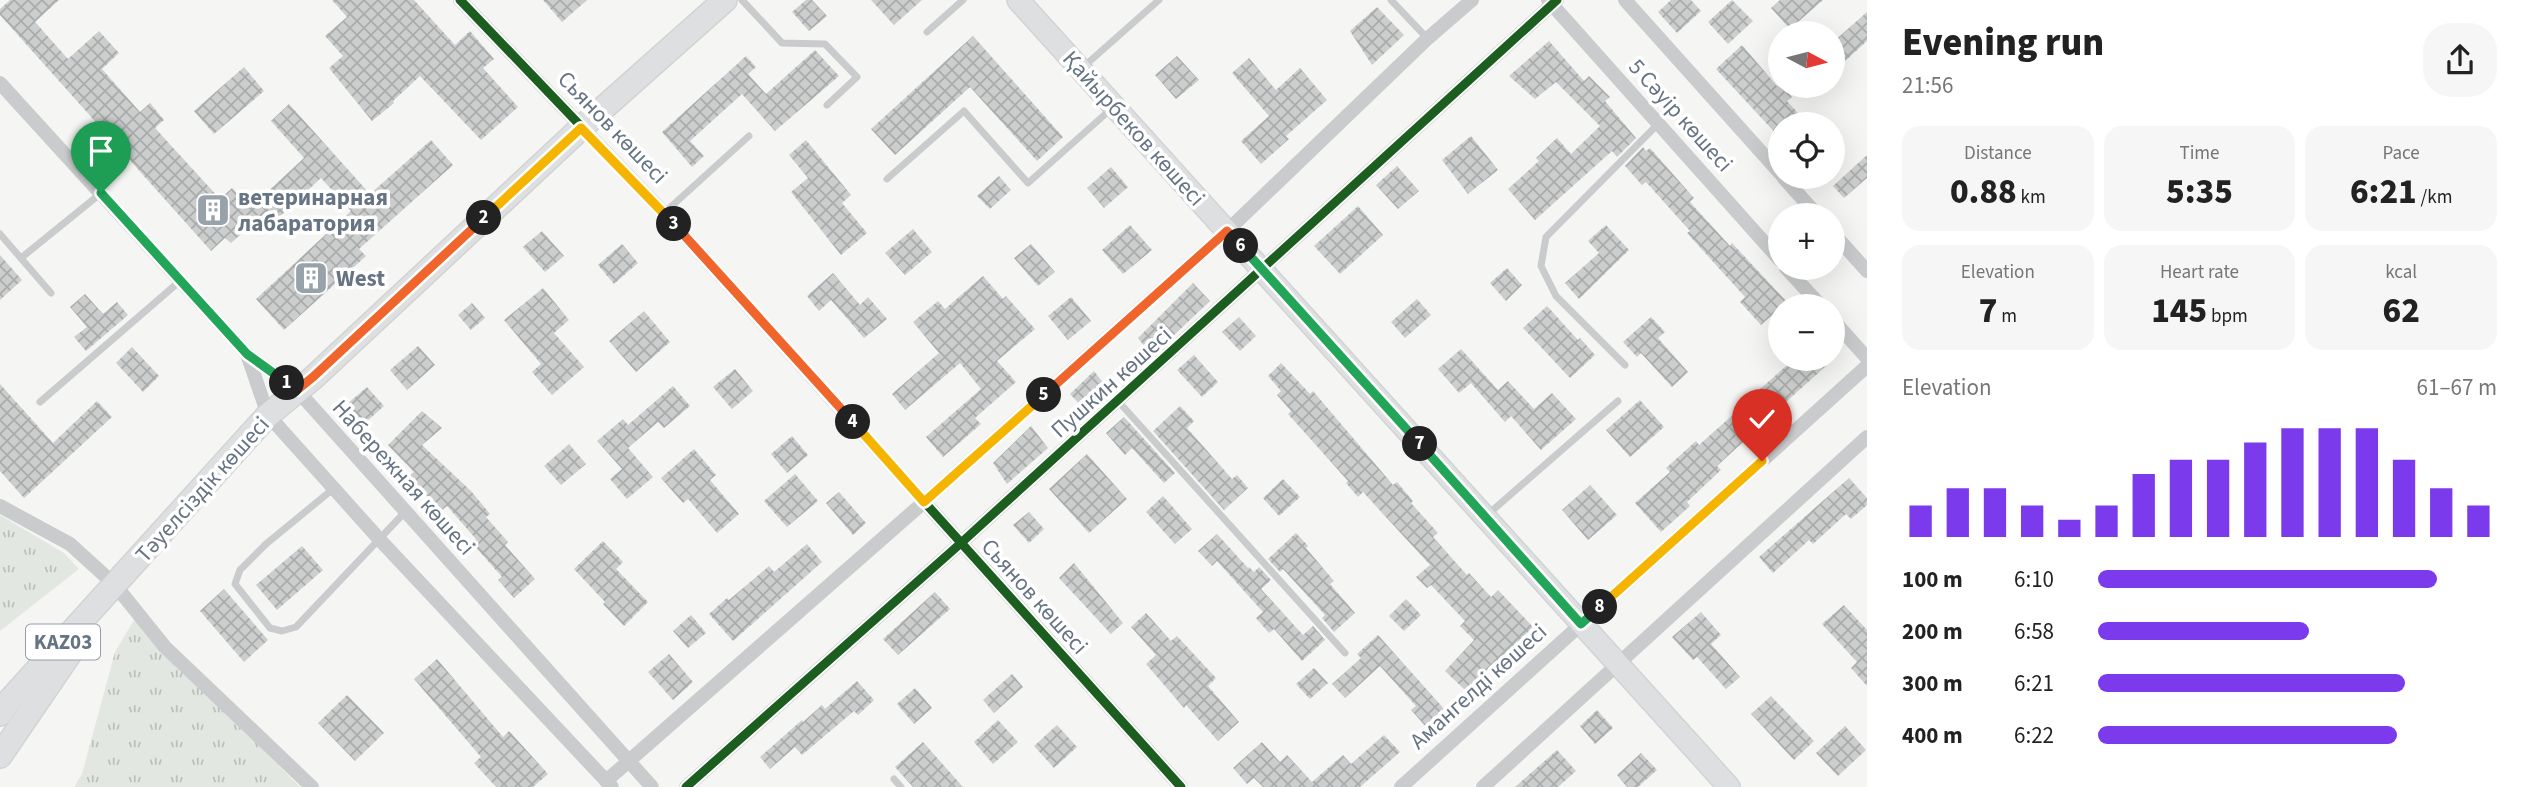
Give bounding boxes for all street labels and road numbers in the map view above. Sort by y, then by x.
street label: Қайырбеков көшесі [1055,43,1213,213]
street label: 5 Сәуір көшесі [1621,51,1741,179]
street label: Сьянов көшесі [550,63,675,191]
street label: Пушкин көшесі [1043,319,1179,446]
street label: Набережная көшесі [325,392,483,563]
street label: Тәуелсіздік көшесі [128,409,277,570]
street label: Сьянов көшесі [974,531,1096,662]
street label: Амангелді көшесі [1402,616,1554,757]
road number: KАZ03 [26,624,100,660]

